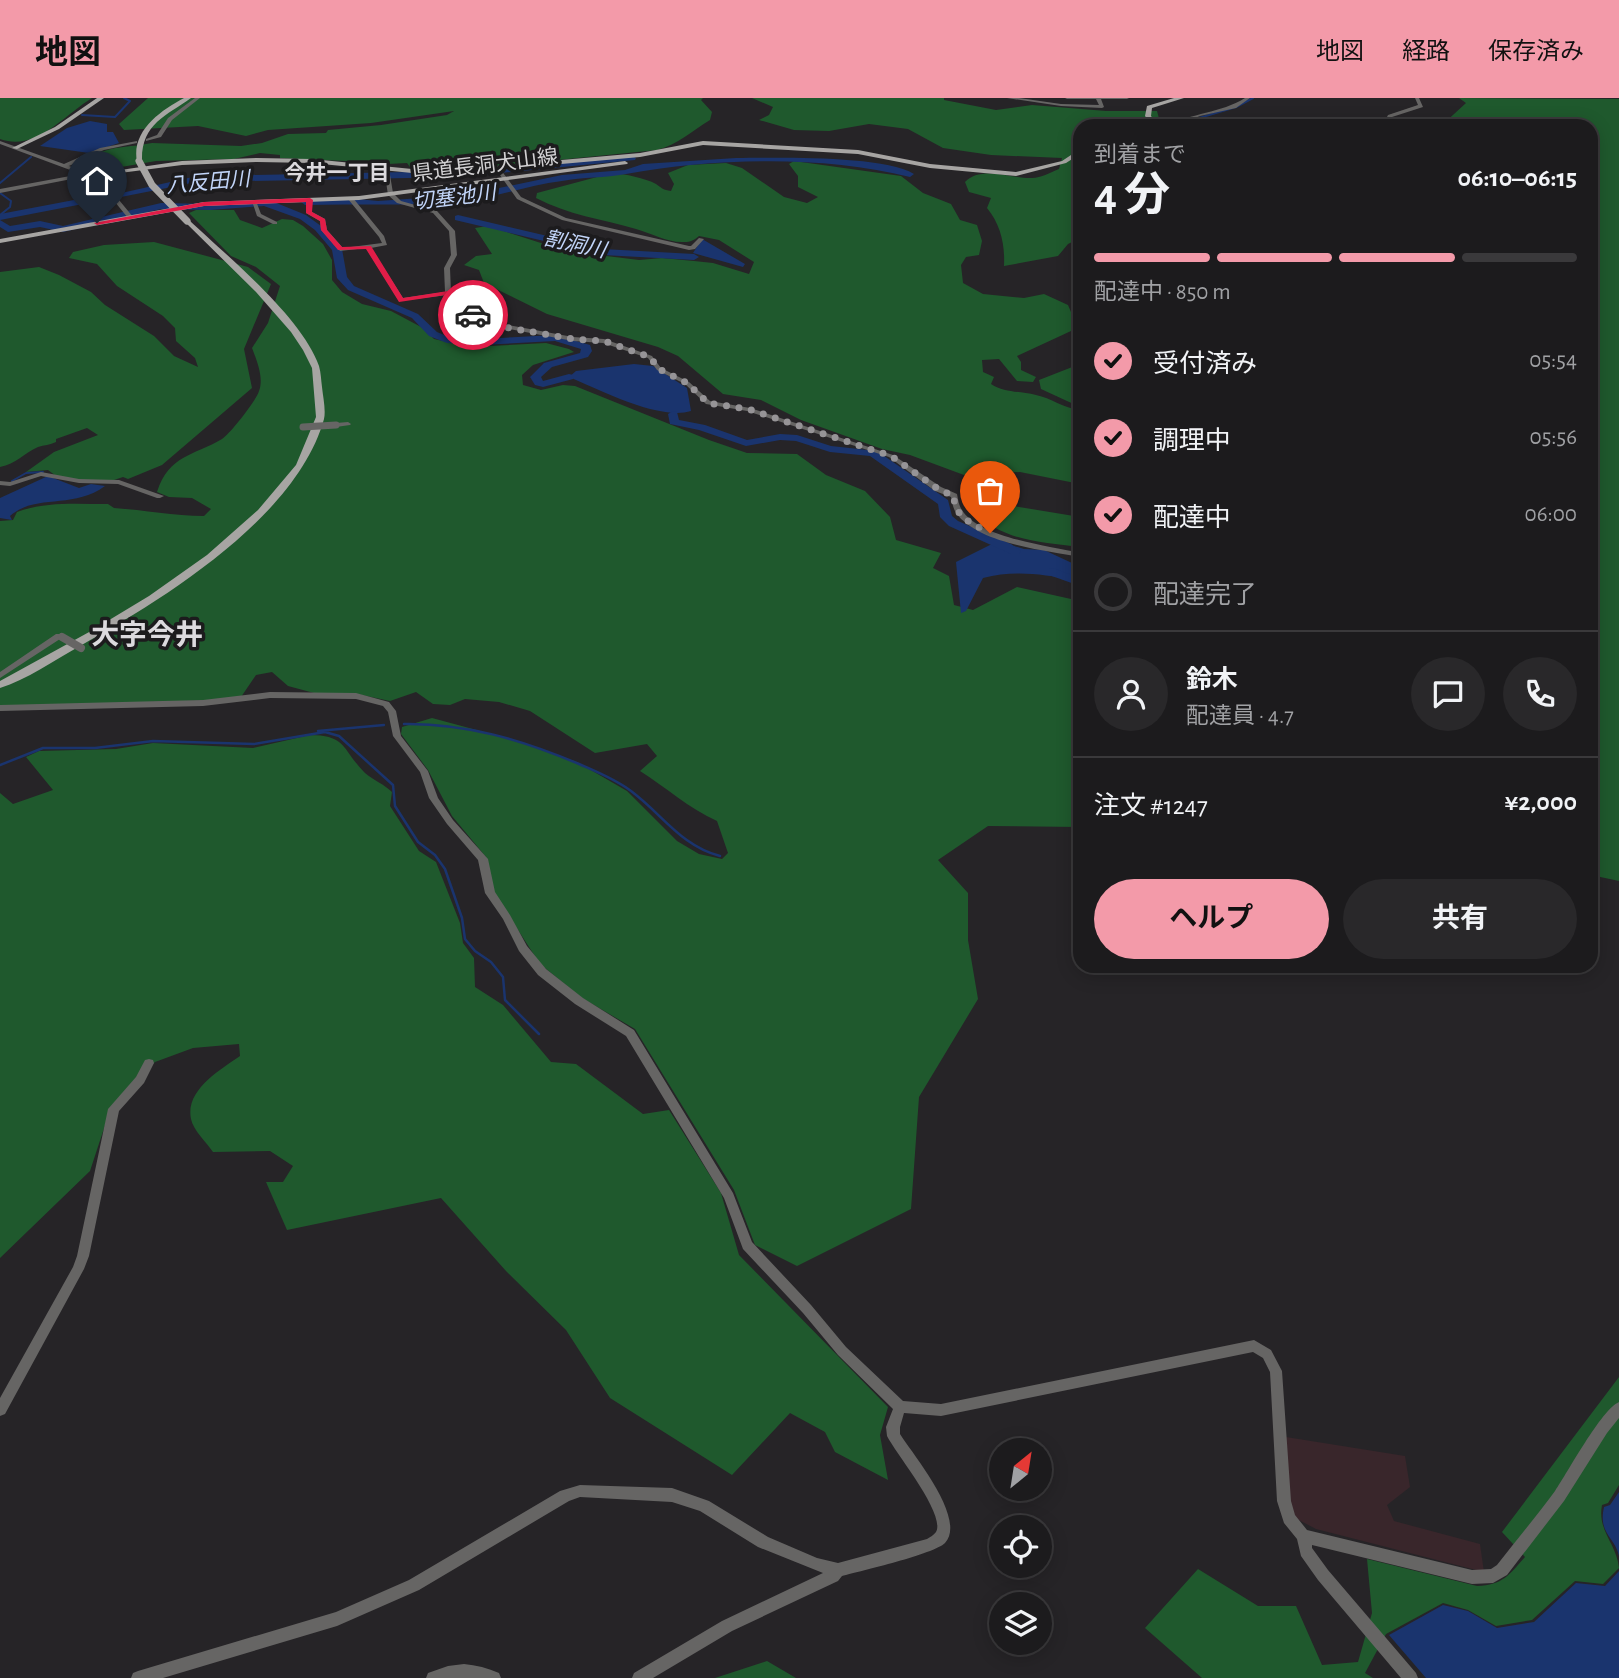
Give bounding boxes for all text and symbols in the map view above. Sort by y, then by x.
text: 地図 [35,37,101,70]
text: 地図 [1316,40,1364,64]
text: 経路 [1402,40,1450,64]
text: 保存済み [1488,40,1584,64]
text: 到着まで [1094,144,1186,167]
street label: 県道長洞犬山線 [411,145,559,185]
pin [67,151,127,223]
district label: 今井一丁目 [285,161,390,184]
icon: home [78,162,116,200]
text: 06:10–06:15 [1457,165,1577,191]
water label: 八反田川 [165,168,253,197]
text: 4 分 [1094,173,1170,219]
water label: 切塞池川 [411,181,499,213]
water label: 割洞川 [542,227,610,262]
courier [438,280,508,350]
text: 配達中 · 850 m [1094,281,1231,304]
icon: car [454,296,492,334]
icon: check [1094,342,1132,380]
text: 05:54 [1529,349,1577,372]
text: 受付済み [1153,351,1257,377]
icon: check [1094,419,1132,457]
text: 05:56 [1530,426,1577,449]
text: 調理中 [1153,428,1231,454]
pin [960,461,1020,533]
icon: bag [971,472,1009,510]
icon: check [1094,496,1132,534]
text: 06:00 [1524,503,1577,526]
text: 配達中 [1153,505,1231,531]
text: 配達完了 [1153,582,1257,608]
district label: 大字今井 [91,620,203,650]
button: person [1094,657,1168,731]
button: chat [1411,657,1485,731]
button: phone [1503,657,1577,731]
text: 鈴木 [1186,667,1238,693]
text: 配達員 · 4.7 [1186,705,1294,728]
text: ¥2,000 [1504,789,1577,815]
text: 注文 #1247 [1094,793,1208,819]
button: ヘルプ [1094,879,1329,959]
button: 共有 [1343,879,1577,959]
north arrow [989,1438,1052,1502]
map controls [989,1438,1052,1655]
button: locate [989,1515,1052,1578]
button: layers [989,1592,1052,1655]

